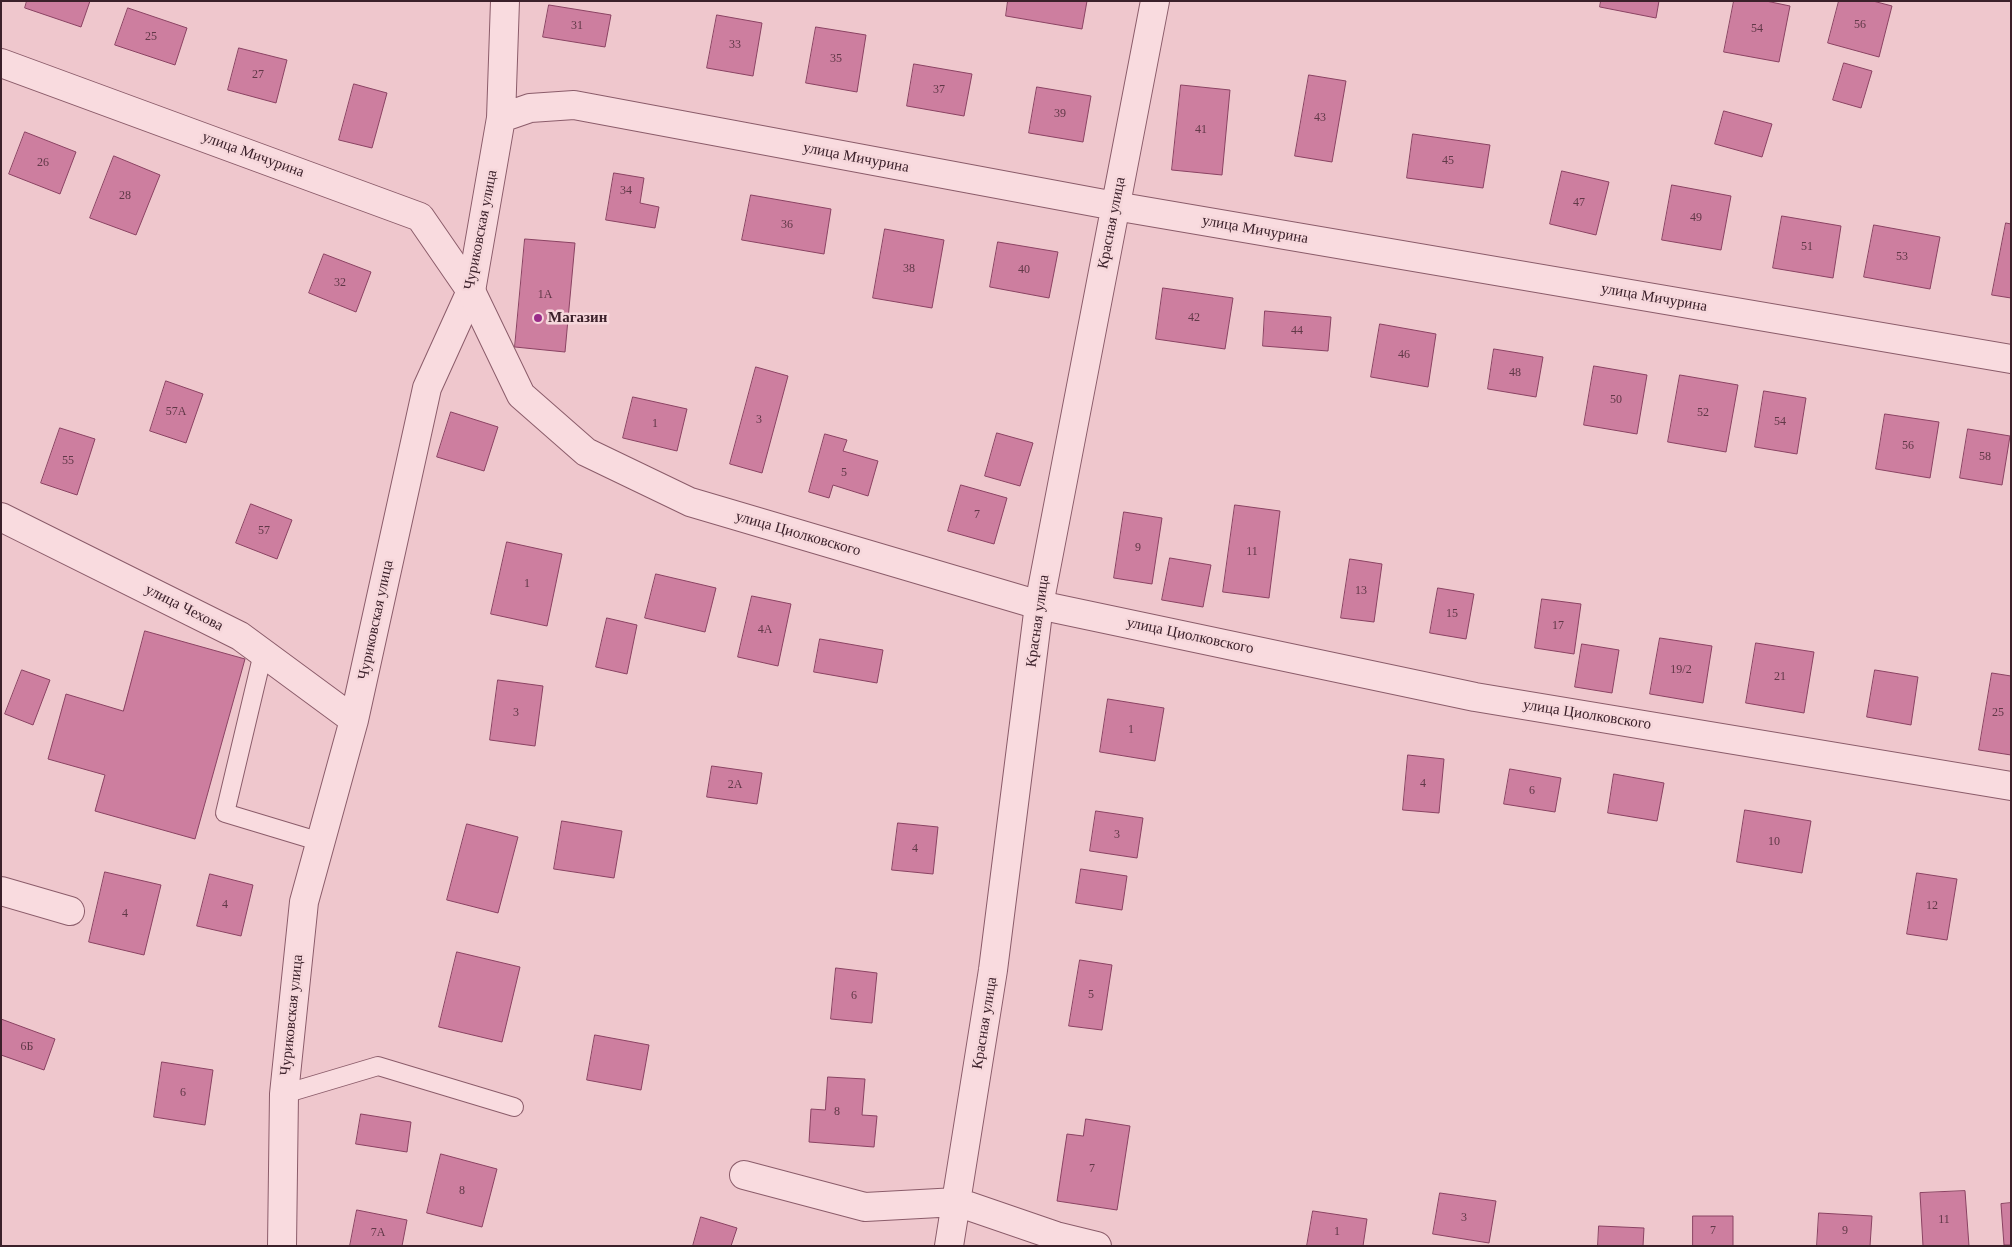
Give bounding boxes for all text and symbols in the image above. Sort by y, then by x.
house number: 56 [1854,18,1866,32]
house number: 31 [571,19,583,33]
house number: 54 [1751,22,1763,36]
house number: 25 [145,30,157,44]
house number: 33 [729,38,741,52]
house number: 35 [830,52,842,66]
house number: 27 [252,68,264,82]
house number: 37 [933,83,945,97]
house number: 39 [1054,107,1066,121]
house number: 43 [1314,111,1326,125]
house number: 41 [1195,123,1207,137]
street label: улица Мичурина [199,128,307,182]
street label: улица Мичурина [802,139,910,177]
house number: 45 [1442,154,1454,168]
house number: 26 [37,156,49,170]
street label: Чуриковская улица [461,168,501,292]
street label: Красная улица [1094,176,1130,270]
house number: 34 [620,184,632,198]
house number: 28 [119,189,131,203]
house number: 47 [1573,196,1585,210]
house number: 49 [1690,211,1702,225]
street label: улица Мичурина [1201,212,1309,248]
house number: 36 [781,218,793,232]
house number: 51 [1801,240,1813,254]
house number: 53 [1896,250,1908,264]
house number: 38 [903,262,915,276]
house number: 40 [1018,263,1030,277]
house number: 32 [334,276,346,290]
street label: улица Мичурина [1600,280,1708,316]
house number: 1А [538,288,552,302]
place label: Магазин [548,309,607,327]
house number: 42 [1188,311,1200,325]
marker: Магазин [532,312,544,324]
house number: 44 [1291,324,1303,338]
house number: 46 [1398,348,1410,362]
house number: 48 [1509,366,1521,380]
house number: 50 [1610,393,1622,407]
house number: 57А [166,405,186,419]
house number: 52 [1697,406,1709,420]
house number: 3 [756,413,762,427]
house number: 54 [1774,415,1786,429]
house number: 1 [652,417,658,431]
house number: 56 [1902,439,1914,453]
house number: 58 [1979,450,1991,464]
house number: 55 [62,454,74,468]
house number: 5 [841,466,847,480]
street label: улица Циолковского [733,508,863,560]
house number: 7 [974,508,980,522]
house number: 57 [258,524,270,538]
house number: 9 [1135,541,1141,555]
house number: 11 [1246,545,1258,559]
street label: Чуриковская улица [355,559,397,681]
street label: Красная улица [1023,574,1053,668]
house number: 1 [524,577,530,591]
street label: улица Чехова [142,581,226,635]
house number: 13 [1355,584,1367,598]
house number: 15 [1446,607,1458,621]
street label: улица Циолковского [1125,614,1255,658]
house number: 17 [1552,619,1564,633]
house number: 4А [758,623,772,637]
house number: 19/2 [1670,663,1692,677]
house number: 21 [1774,670,1786,684]
street label: улица Циолковского [1522,696,1652,734]
house number: 3 [513,706,519,720]
house number: 25 [1992,706,2004,720]
house number: 1 [1128,723,1134,737]
house number: 4 [1420,777,1426,791]
house number: 2А [728,778,742,792]
house number: 6 [1529,784,1535,798]
house number: 3 [1114,828,1120,842]
house number: 10 [1768,835,1780,849]
house number: 4 [912,842,918,856]
house number: 4 [222,898,228,912]
house number: 12 [1926,899,1938,913]
house number: 4 [122,907,128,921]
street label: Чуриковская улица [277,953,307,1077]
street label: Красная улица [969,976,1001,1070]
house number: 5 [1088,988,1094,1002]
house number: 6 [851,989,857,1003]
house number: 6Б [21,1040,33,1054]
house number: 6 [180,1086,186,1100]
house number: 8 [834,1105,840,1119]
house number: 7 [1089,1162,1095,1176]
house number: 8 [459,1184,465,1198]
house number: 3 [1461,1211,1467,1225]
house number: 11 [1938,1213,1950,1227]
house number: 7 [1710,1224,1716,1238]
house number: 9 [1842,1224,1848,1238]
house number: 1 [1334,1225,1340,1239]
house number: 7А [371,1226,385,1240]

